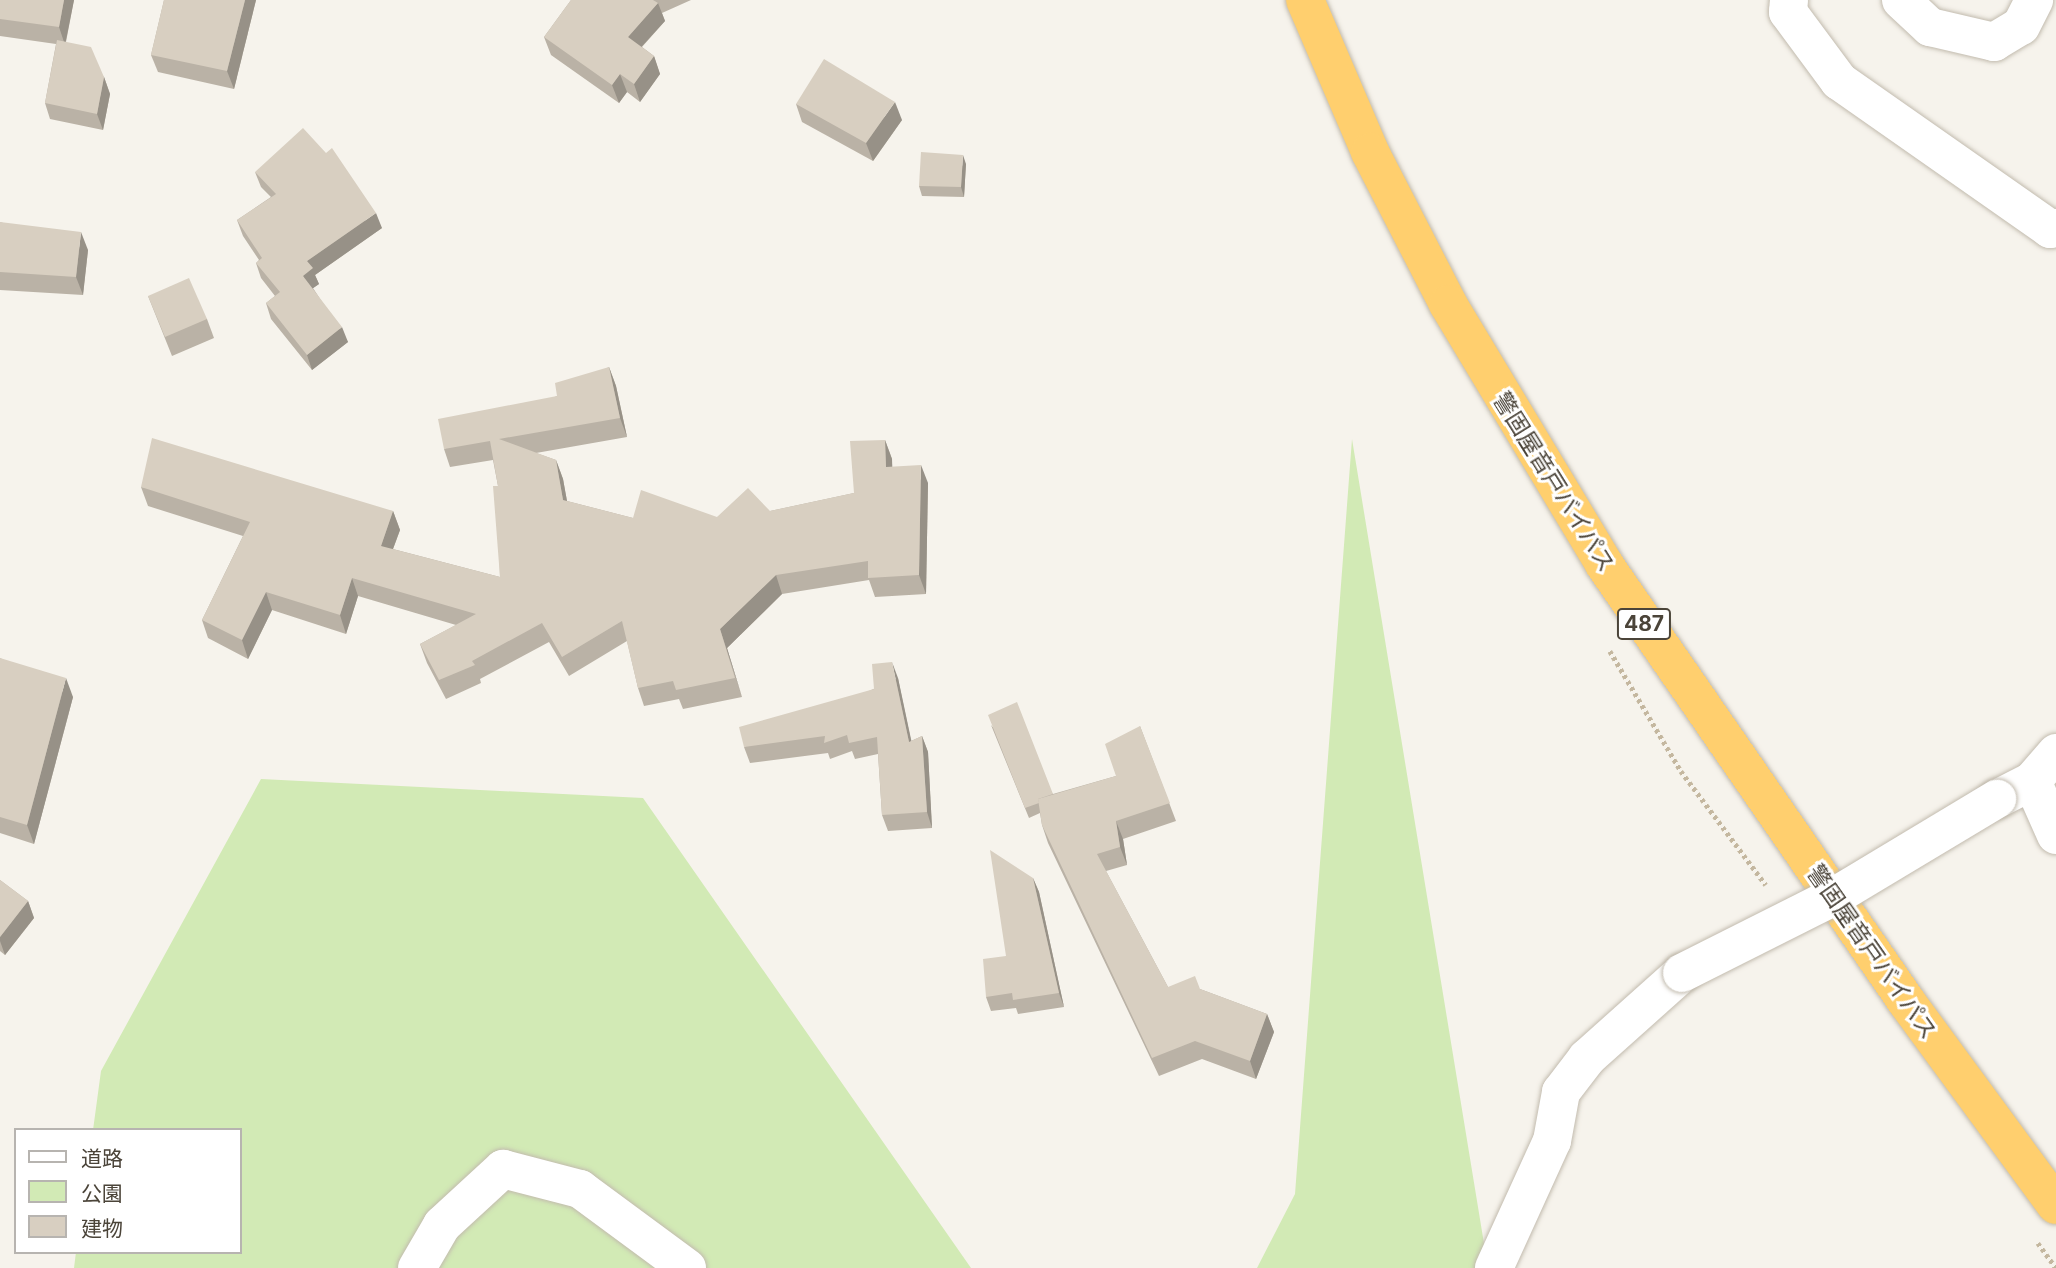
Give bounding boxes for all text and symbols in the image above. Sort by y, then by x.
street label: 警固屋音戸バイパス [1487,387,1621,577]
road number: 487 [1616,606,1672,642]
street label: 警固屋音戸バイパス [1801,859,1943,1045]
legend [14,1128,242,1254]
text: 道路 [81,1146,123,1171]
text: 公園 [81,1181,123,1206]
text: 建物 [81,1216,123,1241]

